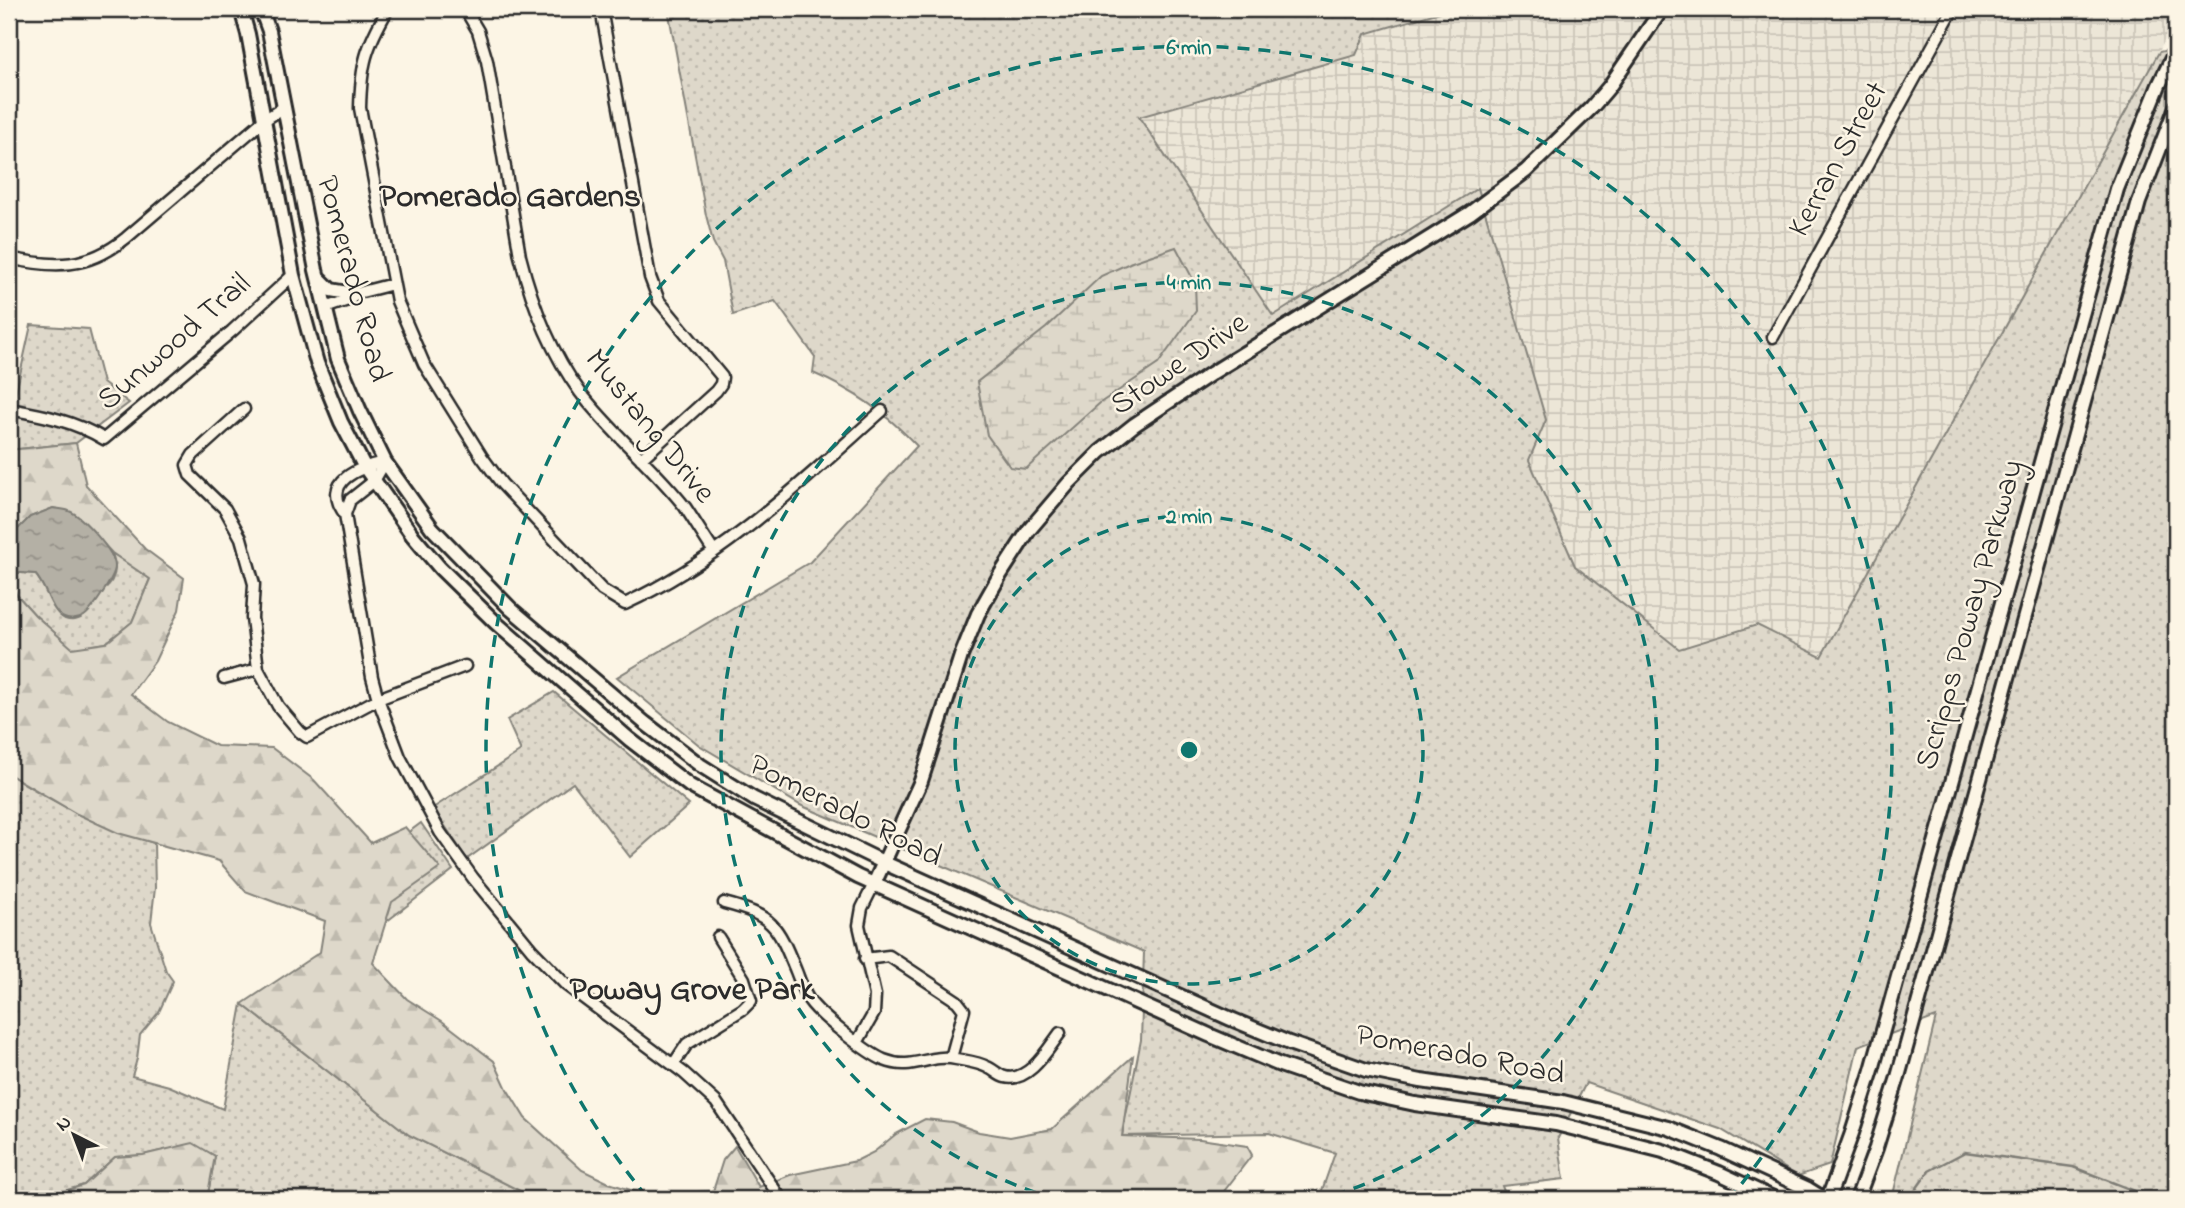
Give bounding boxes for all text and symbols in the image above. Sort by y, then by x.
text: 6 min [1167,34,1211,64]
street label: Kerran Street [1777,73,1901,246]
street label: Pomerado Road [302,171,402,387]
district label: Pomerado Gardens [379,174,641,222]
street label: Sunwood Trail [87,263,263,423]
text: 4 min [1167,269,1211,299]
street label: Stowe Drive [1101,301,1259,429]
street label: Mustang Drive [572,340,727,515]
street label: Scripps Poway Parkway [1904,454,2038,776]
text: 2 min [1165,503,1212,533]
centre of rings [1177,738,1201,762]
street label: Pomerado Road [740,743,950,881]
district label: Poway Grove Park [570,967,815,1016]
street label: Pomerado Road [1352,1013,1568,1099]
north arrow [38,1100,108,1170]
text: N [50,1110,78,1139]

